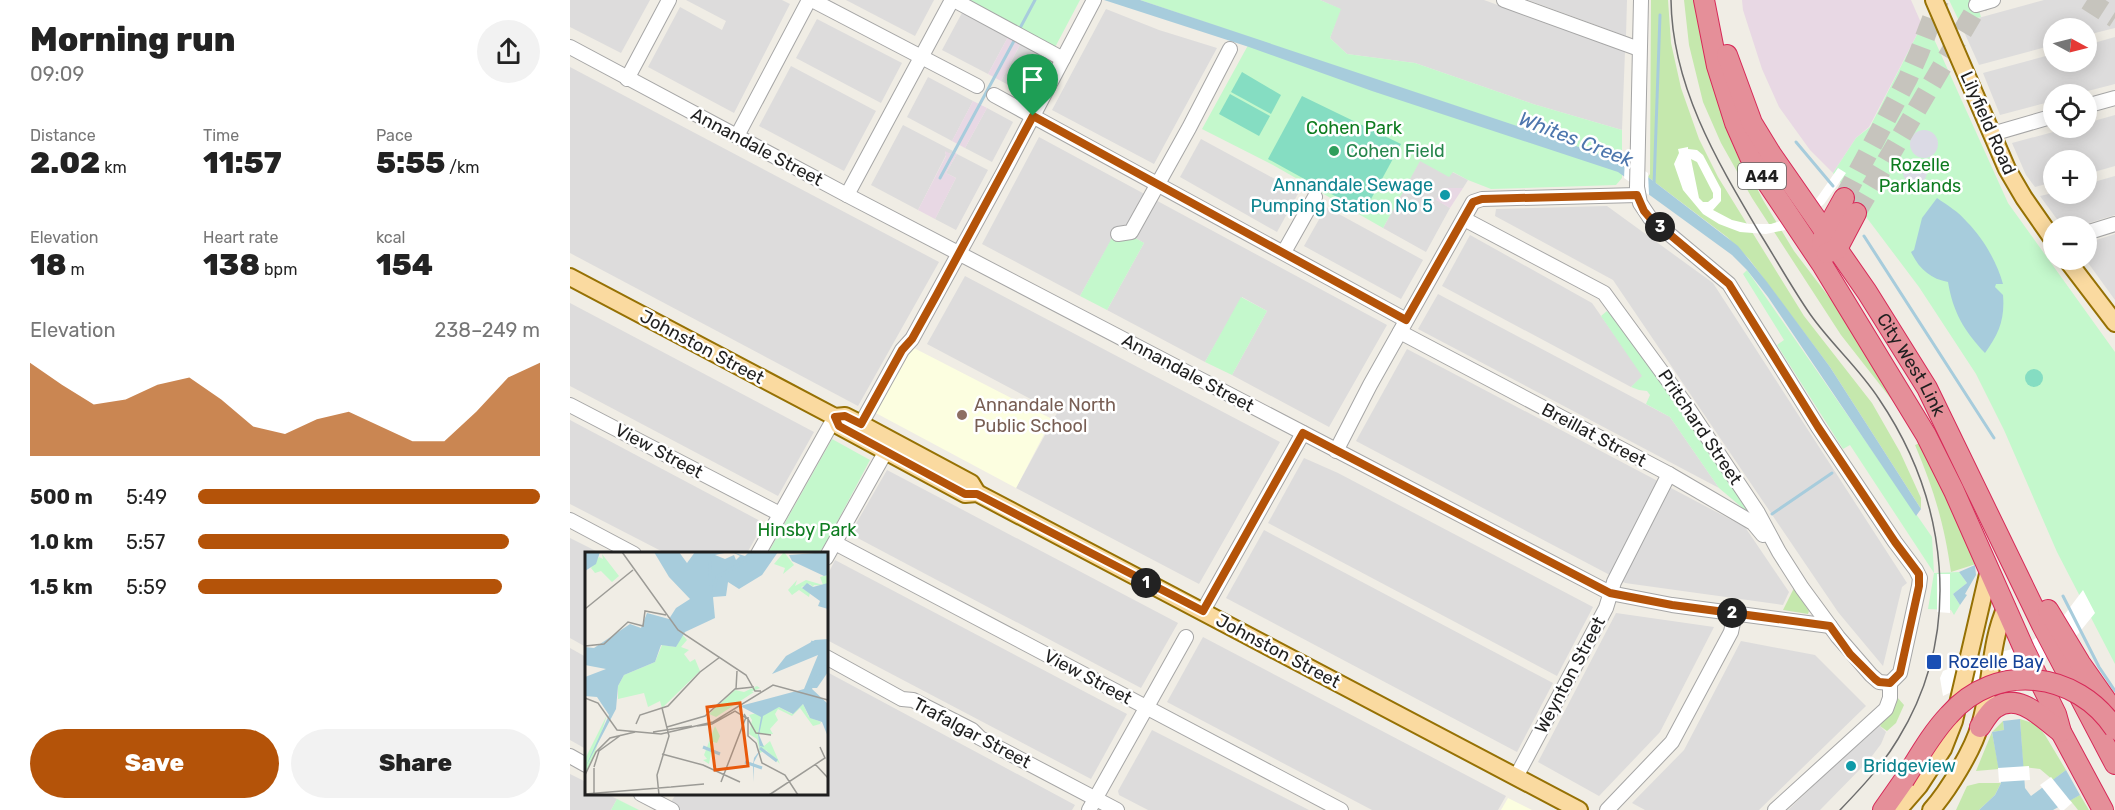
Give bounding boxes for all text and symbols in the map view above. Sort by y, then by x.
north arrow [2043,18,2097,72]
map controls [2043,18,2097,270]
text: Morning run [30,20,235,59]
button: share [477,20,540,83]
pin [1007,54,1058,116]
text: 09:09 [30,62,84,86]
icon: arrive [1016,63,1049,96]
street label: Lilyfield Road [1955,68,2021,178]
button: locate [2043,84,2097,138]
street label: Annandale Street [687,103,827,191]
water label: Whites Creek [1516,106,1637,172]
park label: Cohen Park [1306,117,1403,139]
text: Distance [30,126,96,145]
text: Time [203,126,239,145]
text: Pace [376,126,413,145]
place label: Cohen Field [1346,140,1445,162]
marker: Cohen Field [1327,144,1341,158]
text: 2.02 [30,145,100,181]
text: 11:57 [203,145,282,181]
text: 5:55 [376,145,445,181]
button: + [2043,150,2097,204]
park label: Rozelle Parklands [1879,154,1961,197]
text: km [100,158,127,177]
text: /km [445,158,479,177]
road number: A44 [1738,163,1786,189]
place label: Annandale Sewage Pumping Station No 5 [1250,174,1433,217]
marker: Annandale Sewage Pumping Station No 5 [1438,188,1452,202]
pin: 3 [1645,212,1675,242]
button: − [2043,216,2097,270]
text: 3 [1655,217,1665,236]
text: Elevation [30,228,99,247]
text: Heart rate [203,228,278,247]
text: kcal [376,228,405,247]
text: 18 [30,247,67,283]
text: 138 [203,247,260,283]
text: 154 [376,247,433,283]
text: m [67,260,85,279]
text: bpm [260,260,297,279]
street label: Johnston Street [636,305,768,389]
street label: City West Link [1872,309,1950,421]
text: Elevation [30,318,116,342]
text: 238–249 m [434,318,540,342]
street label: Annandale Street [1118,329,1258,417]
street label: Pritchard Street [1653,365,1747,489]
place label: Annandale North Public School [974,394,1116,437]
street label: Breillat Street [1538,398,1650,472]
marker: Annandale North Public School [955,408,969,422]
street label: View Street [611,419,707,483]
text: 500 m [30,485,93,509]
text: 5:49 [126,485,167,509]
park label: Hinsby Park [758,519,857,541]
text: 1.0 km [30,530,93,554]
text: 5:57 [126,530,165,554]
inset map [585,552,828,795]
pin: 1 [1131,568,1161,598]
text: 1 [1142,573,1150,592]
text: 1.5 km [30,575,93,599]
text: 5:59 [126,575,167,599]
pin: 2 [1717,598,1747,628]
text: 2 [1727,603,1737,622]
street label: Johnston Street [1212,609,1344,693]
street label: Weynton Street [1530,613,1610,737]
street label: View Street [1040,645,1136,709]
place label: Rozelle Bay [1948,651,2044,673]
marker: Rozelle Bay [1925,653,1943,671]
street label: Trafalgar Street [909,693,1035,773]
button: Save [30,729,279,798]
button: Share [291,729,540,798]
place label: Bridgeview [1863,755,1956,777]
marker: Bridgeview [1844,759,1858,773]

